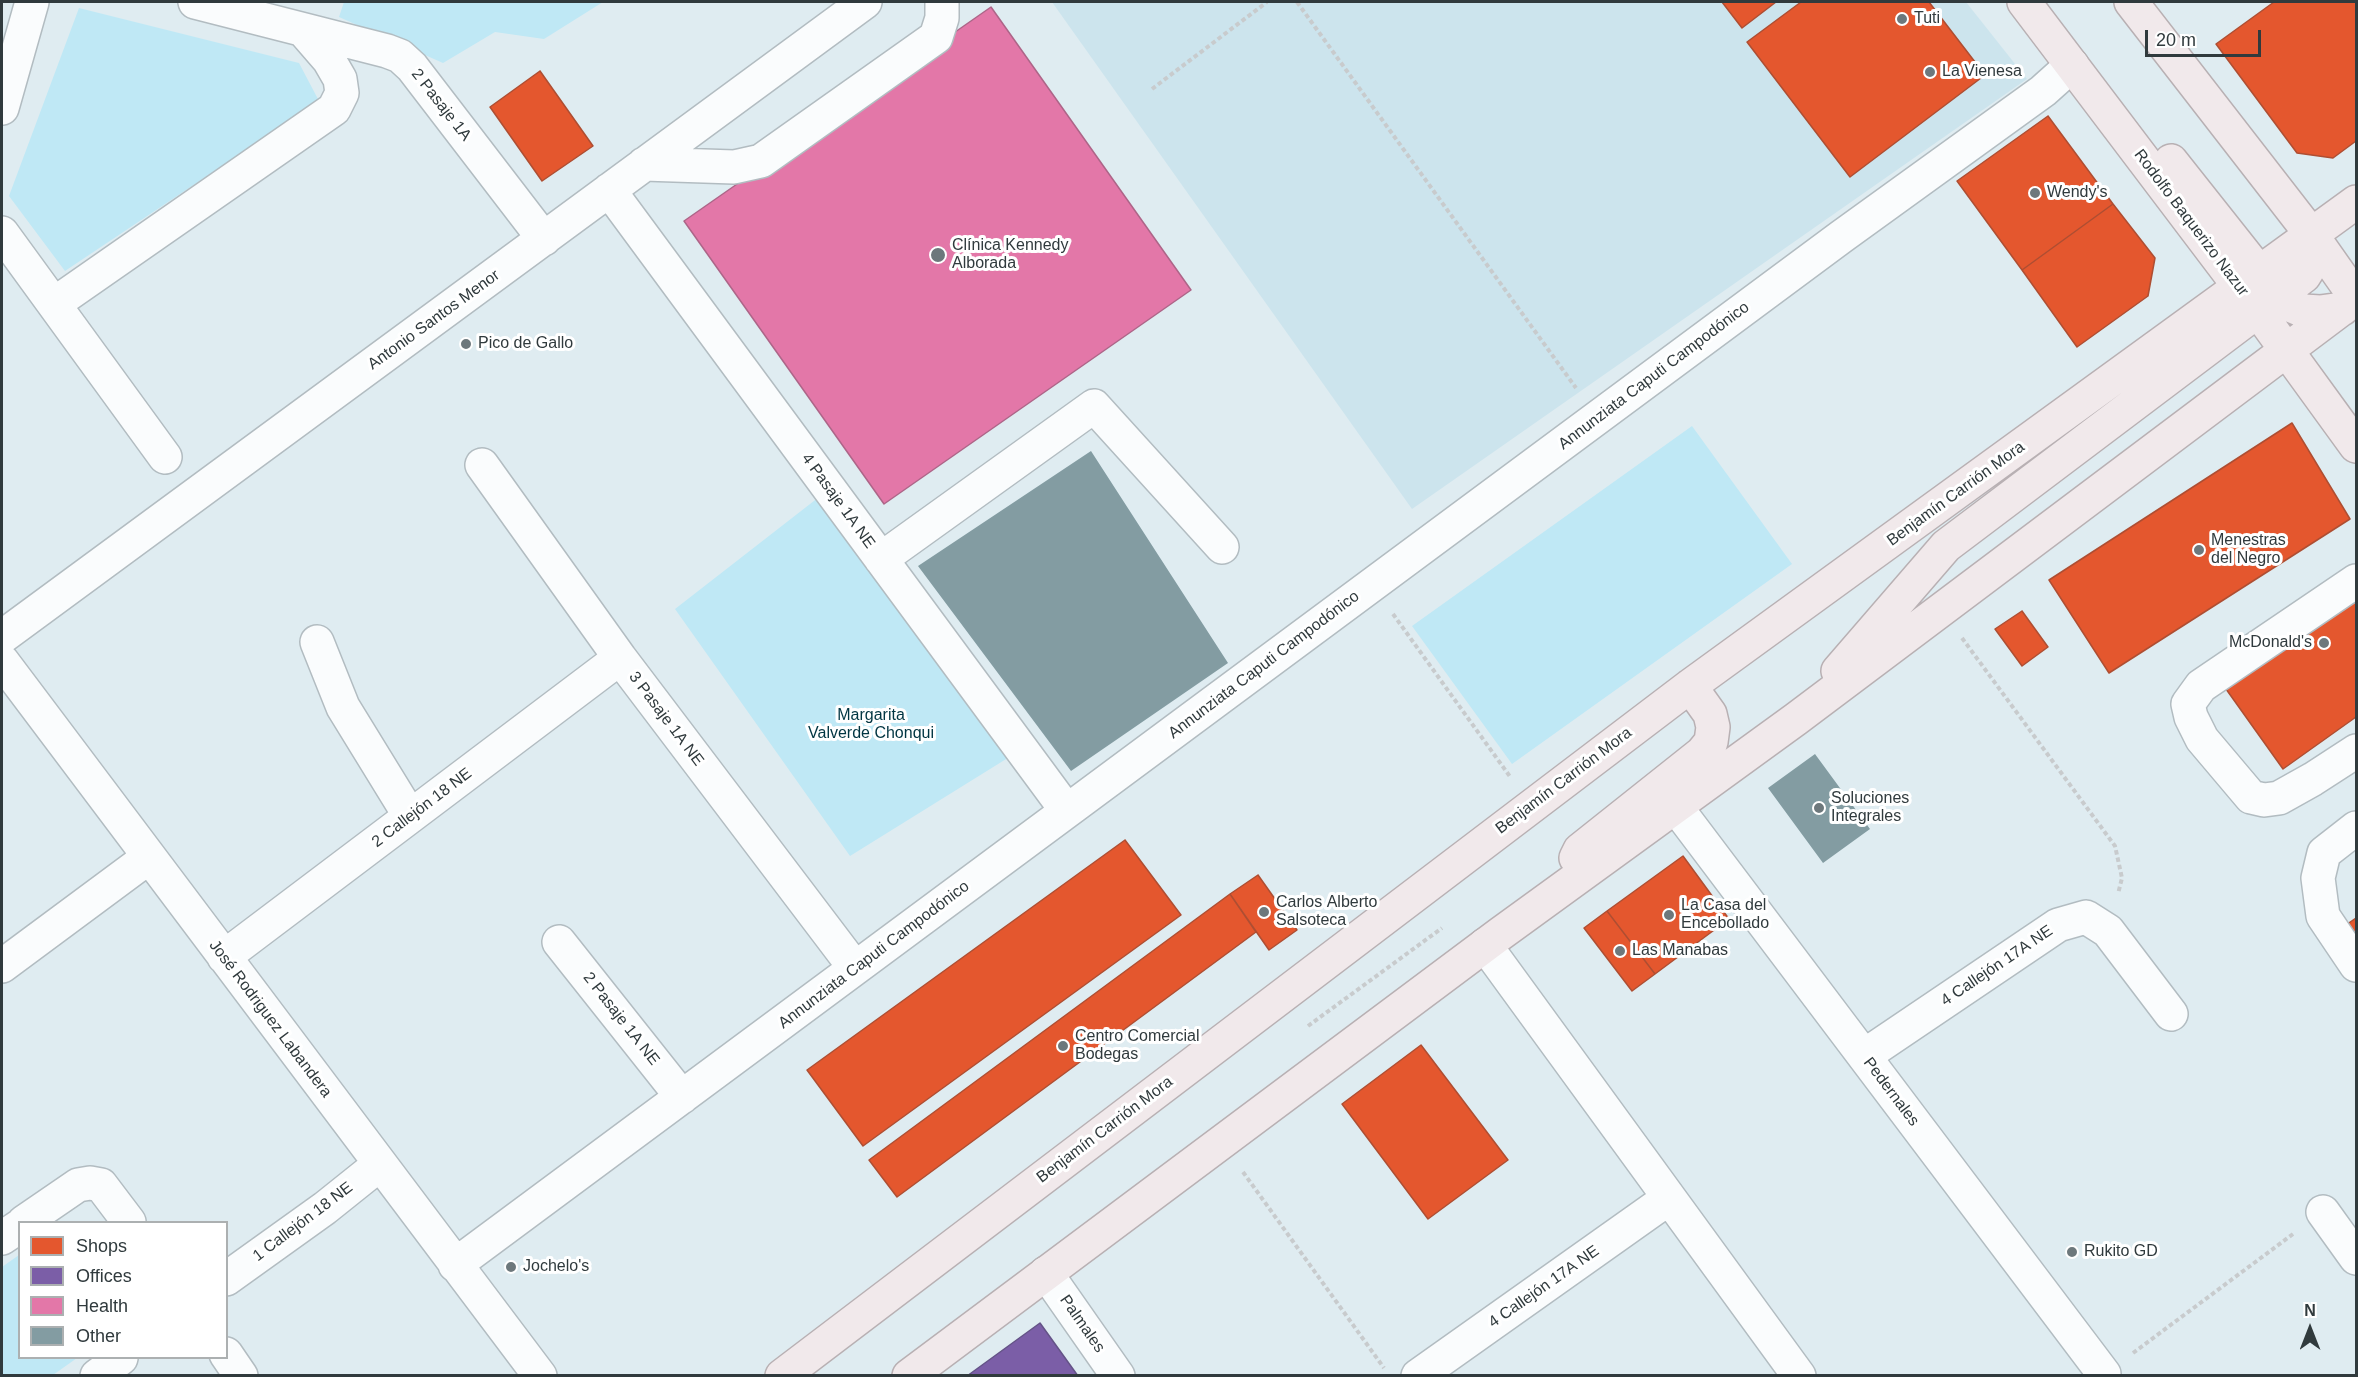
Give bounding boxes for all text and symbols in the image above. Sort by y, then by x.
place label: Tuti [1914,9,1940,29]
marker: Tuti [1895,12,1909,26]
scale bar [2148,18,2264,56]
text: 20 m [2156,30,2196,50]
place label: La Vienesa [1942,62,2022,82]
street label: 2 Pasaje 1A [407,65,475,145]
marker: La Vienesa [1923,65,1937,79]
street label: Rodolfo Baquerizo Nazur [2130,146,2252,300]
place label: Wendy's [2047,183,2108,203]
marker: Wendy's [2028,186,2042,200]
place label: Clínica Kennedy Alborada [952,236,1069,274]
marker: Clínica Kennedy Alborada [929,246,947,264]
street label: Antonio Santos Menor [364,266,504,374]
street label: Annunziata Caputi Campodónico [1555,298,1753,454]
place label: Pico de Gallo [478,334,573,354]
marker: Pico de Gallo [459,337,473,351]
street label: Benjamín Carrión Mora [1883,438,2029,550]
street label: 4 Pasaje 1A NE [797,450,879,552]
place label: Menestras del Negro [2211,531,2286,569]
marker: Menestras del Negro [2192,543,2206,557]
street label: Annunziata Caputi Campodónico [1165,587,1363,743]
place label: McDonald's [2229,633,2312,653]
marker: McDonald's [2317,636,2331,650]
street label: 3 Pasaje 1A NE [624,668,708,770]
park label: Margarita Valverde Chonqui [808,706,934,744]
street label: Benjamín Carrión Mora [1492,724,1636,838]
street label: 2 Callejón 18 NE [368,764,476,852]
place label: Soluciones Integrales [1831,789,1909,827]
marker: Soluciones Integrales [1812,801,1826,815]
street label: Annunziata Caputi Campodónico [775,877,973,1033]
place label: Carlos Alberto Salsoteca [1276,893,1377,931]
place label: La Casa del Encebollado [1681,896,1769,934]
marker: Carlos Alberto Salsoteca [1257,905,1271,919]
marker: La Casa del Encebollado [1662,908,1676,922]
street label: 4 Callejón 17A NE [1937,921,2057,1011]
street label: José Rodriguez Labandera [205,937,335,1101]
place label: Las Manabas [1632,941,1728,961]
marker: Las Manabas [1613,944,1627,958]
street label: 2 Pasaje 1A NE [579,969,663,1069]
place label: Centro Comercial Bodegas [1075,1027,1199,1065]
marker: Centro Comercial Bodegas [1056,1039,1070,1053]
street label: Pedernales [1859,1054,1923,1130]
street label: Benjamín Carrión Mora [1033,1073,1177,1187]
street label: 1 Callejón 18 NE [249,1178,357,1266]
legend [18,1221,228,1359]
text: Shops [76,1236,127,1256]
street label: 4 Callejón 17A NE [1485,1242,1603,1332]
place label: Rukito GD [2084,1242,2158,1262]
marker: Rukito GD [2065,1245,2079,1259]
place label: Jochelo's [523,1257,589,1277]
marker: Jochelo's [504,1260,518,1274]
text: Offices [76,1266,132,1286]
street label: Palmales [1055,1292,1109,1356]
text: Health [76,1296,128,1316]
north arrow [2280,1299,2340,1359]
text: N [2304,1302,2316,1319]
text: Other [76,1326,121,1346]

